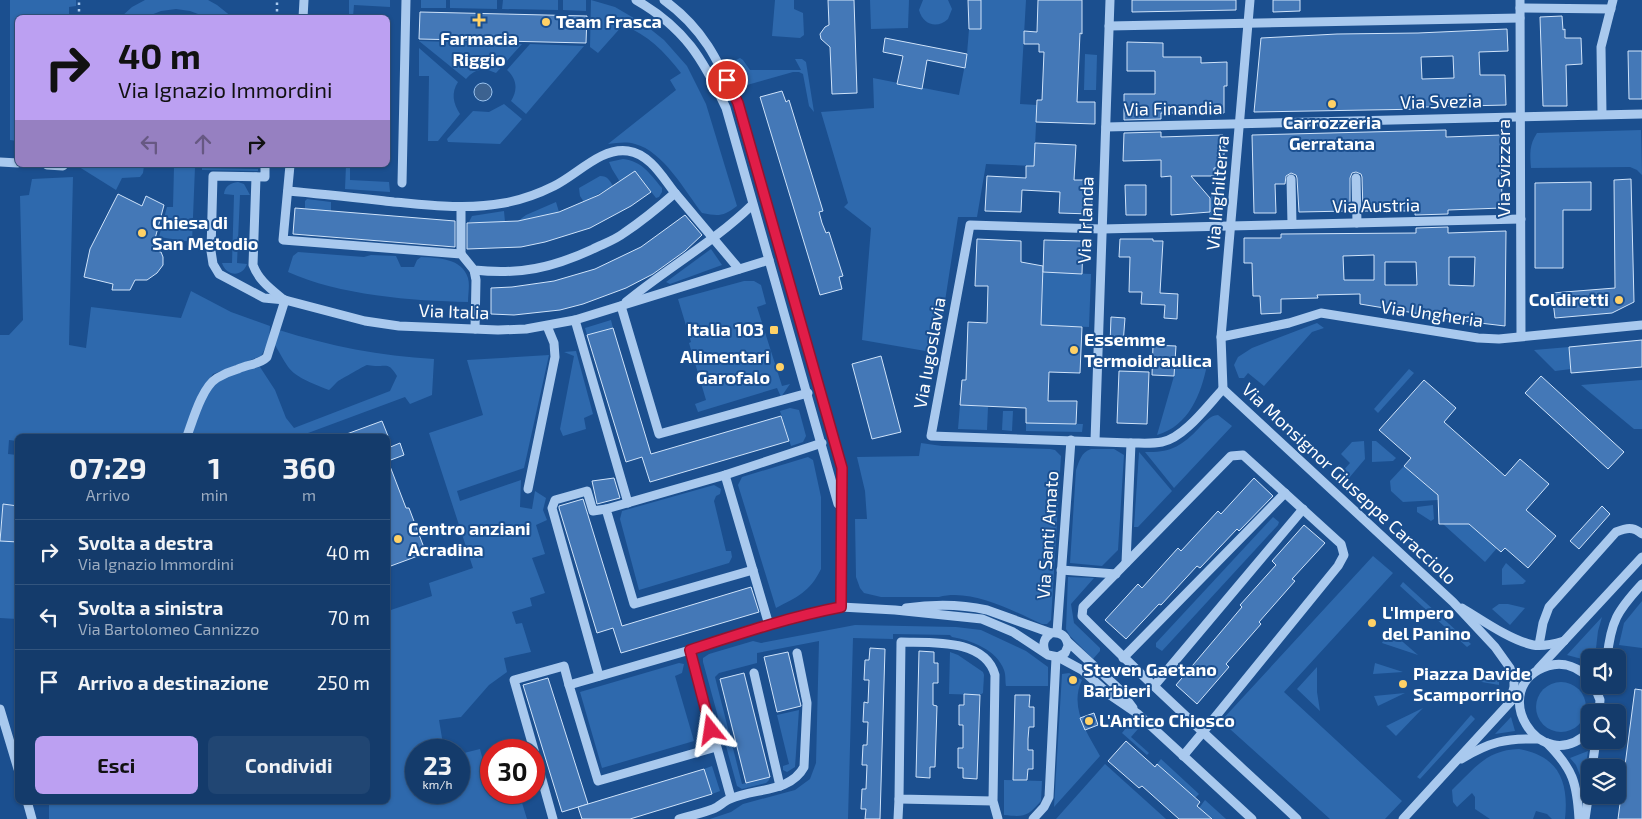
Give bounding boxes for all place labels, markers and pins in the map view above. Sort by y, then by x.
place label: Team Frasca [556,10,662,32]
marker: Farmacia Riggio [473,14,485,26]
marker: Team Frasca [540,16,552,28]
place label: Farmacia Riggio [440,27,518,70]
pin [706,59,748,101]
marker: Carrozzeria Gerratana [1326,98,1338,110]
place label: Carrozzeria Gerratana [1283,111,1381,154]
place label: Chiesa di San Metodio [152,211,258,254]
marker: Chiesa di San Metodio [136,227,148,239]
place label: Coldiretti [1529,288,1609,310]
marker: Coldiretti [1613,294,1625,306]
place label: Italia 103 [687,318,764,340]
marker: Italia 103 [768,324,780,336]
place label: Essemme Termoidraulica [1084,328,1212,371]
marker: Essemme Termoidraulica [1068,344,1080,356]
place label: Alimentari Garofalo [680,345,770,388]
marker: Alimentari Garofalo [774,361,786,373]
place label: Centro anziani Acradina [408,517,531,560]
marker: Centro anziani Acradina [392,533,404,545]
place label: L'Impero del Panino [1382,601,1471,644]
marker: L'Impero del Panino [1366,617,1378,629]
place label: Steven Gaetano Barbieri [1083,658,1217,701]
place label: Piazza Davide Scamporrino [1413,662,1531,705]
marker: Steven Gaetano Barbieri [1067,674,1079,686]
marker: Piazza Davide Scamporrino [1397,678,1409,690]
place label: L'Antico Chiosco [1099,709,1235,731]
marker: L'Antico Chiosco [1083,715,1095,727]

